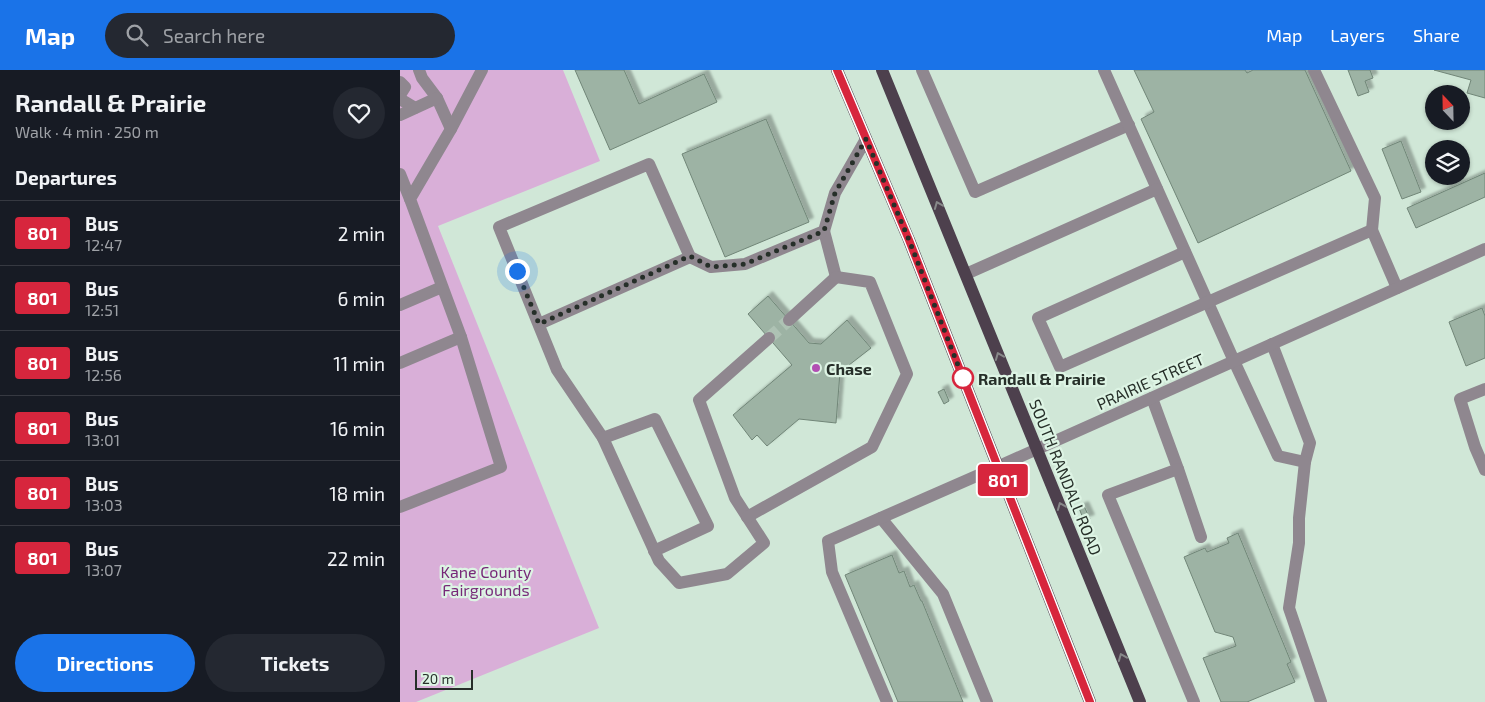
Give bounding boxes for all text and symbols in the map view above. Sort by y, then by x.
search box [105,13,455,58]
text: Map [25,21,75,50]
icon: search [123,21,151,49]
text: Search here [163,24,265,47]
text: Map [1266,24,1302,46]
text: Layers [1330,24,1385,46]
text: Share [1413,24,1460,46]
north arrow [1425,85,1470,130]
map controls [1425,85,1470,185]
button: heart [333,87,385,139]
text: Randall & Prairie [15,88,206,117]
text: Walk · 4 min · 250 m [15,122,159,141]
button: layers [1425,140,1470,185]
text: Departures [15,166,117,189]
one-way arrow [933,202,943,210]
text: Bus [85,212,119,235]
text: 801 [27,222,58,244]
text: 2 min [338,222,385,245]
text: 12:47 [85,235,122,254]
your location [505,259,530,284]
text: Bus [85,277,119,300]
text: 801 [27,287,58,309]
text: 6 min [337,287,385,310]
text: 12:51 [85,300,119,319]
text: Bus [85,342,119,365]
street label: PRAIRIE STREET [1093,349,1207,413]
text: 801 [27,352,58,374]
text: 11 min [333,352,385,375]
one-way arrow [995,352,1006,361]
place label: Chase [826,359,872,378]
marker: Chase [810,362,822,374]
text: 12:56 [85,365,122,384]
marker: Randall & Prairie [952,367,974,389]
place label: Randall & Prairie [978,369,1106,388]
street label: SOUTH RANDALL ROAD [1026,396,1106,558]
text: Bus [85,407,119,430]
text: 801 [27,417,58,439]
text: 16 min [330,417,385,440]
text: 13:01 [85,430,120,449]
line badge: 801 [974,464,1032,496]
text: 801 [988,469,1018,491]
text: Bus [85,472,119,495]
text: 801 [27,482,58,504]
text: 18 min [329,482,385,505]
text: 13:03 [85,495,123,514]
one-way arrow [1056,502,1067,511]
text: Bus [85,537,119,560]
text: 801 [27,547,58,569]
text: 22 min [327,547,385,570]
text: 13:07 [85,560,122,579]
park label: Kane County Fairgrounds [441,562,532,599]
button: Directions [15,634,195,692]
button: Tickets [205,634,385,692]
one-way arrow [1117,653,1128,662]
scale bar [415,667,472,690]
text: 20 m [422,670,454,687]

